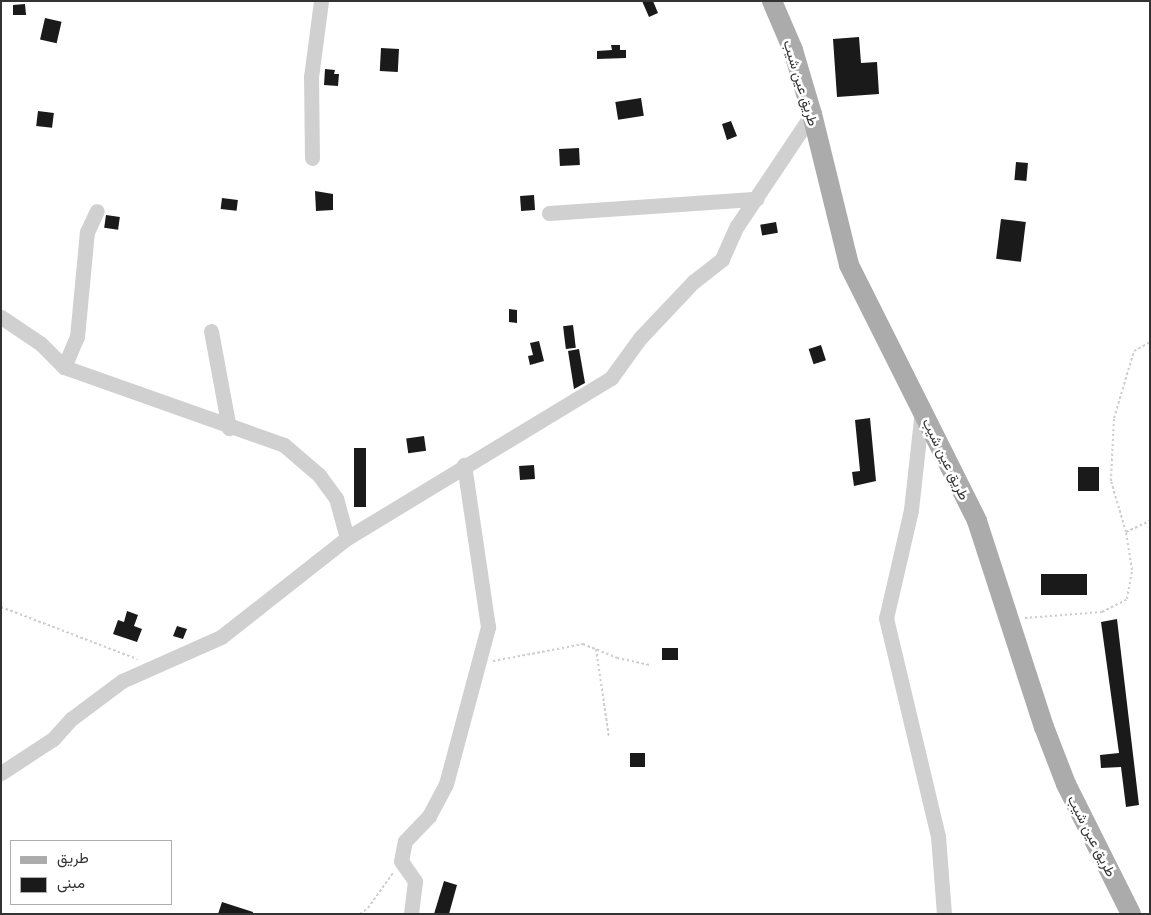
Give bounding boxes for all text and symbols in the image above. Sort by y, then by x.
street label: طريق عين شيب [780,38,822,128]
street label: طريق عين شيب [919,415,973,503]
street label: طريق عين شيب [1064,792,1120,880]
legend [10,840,172,905]
text: طريق [57,848,89,867]
text: مبنى [57,873,85,892]

